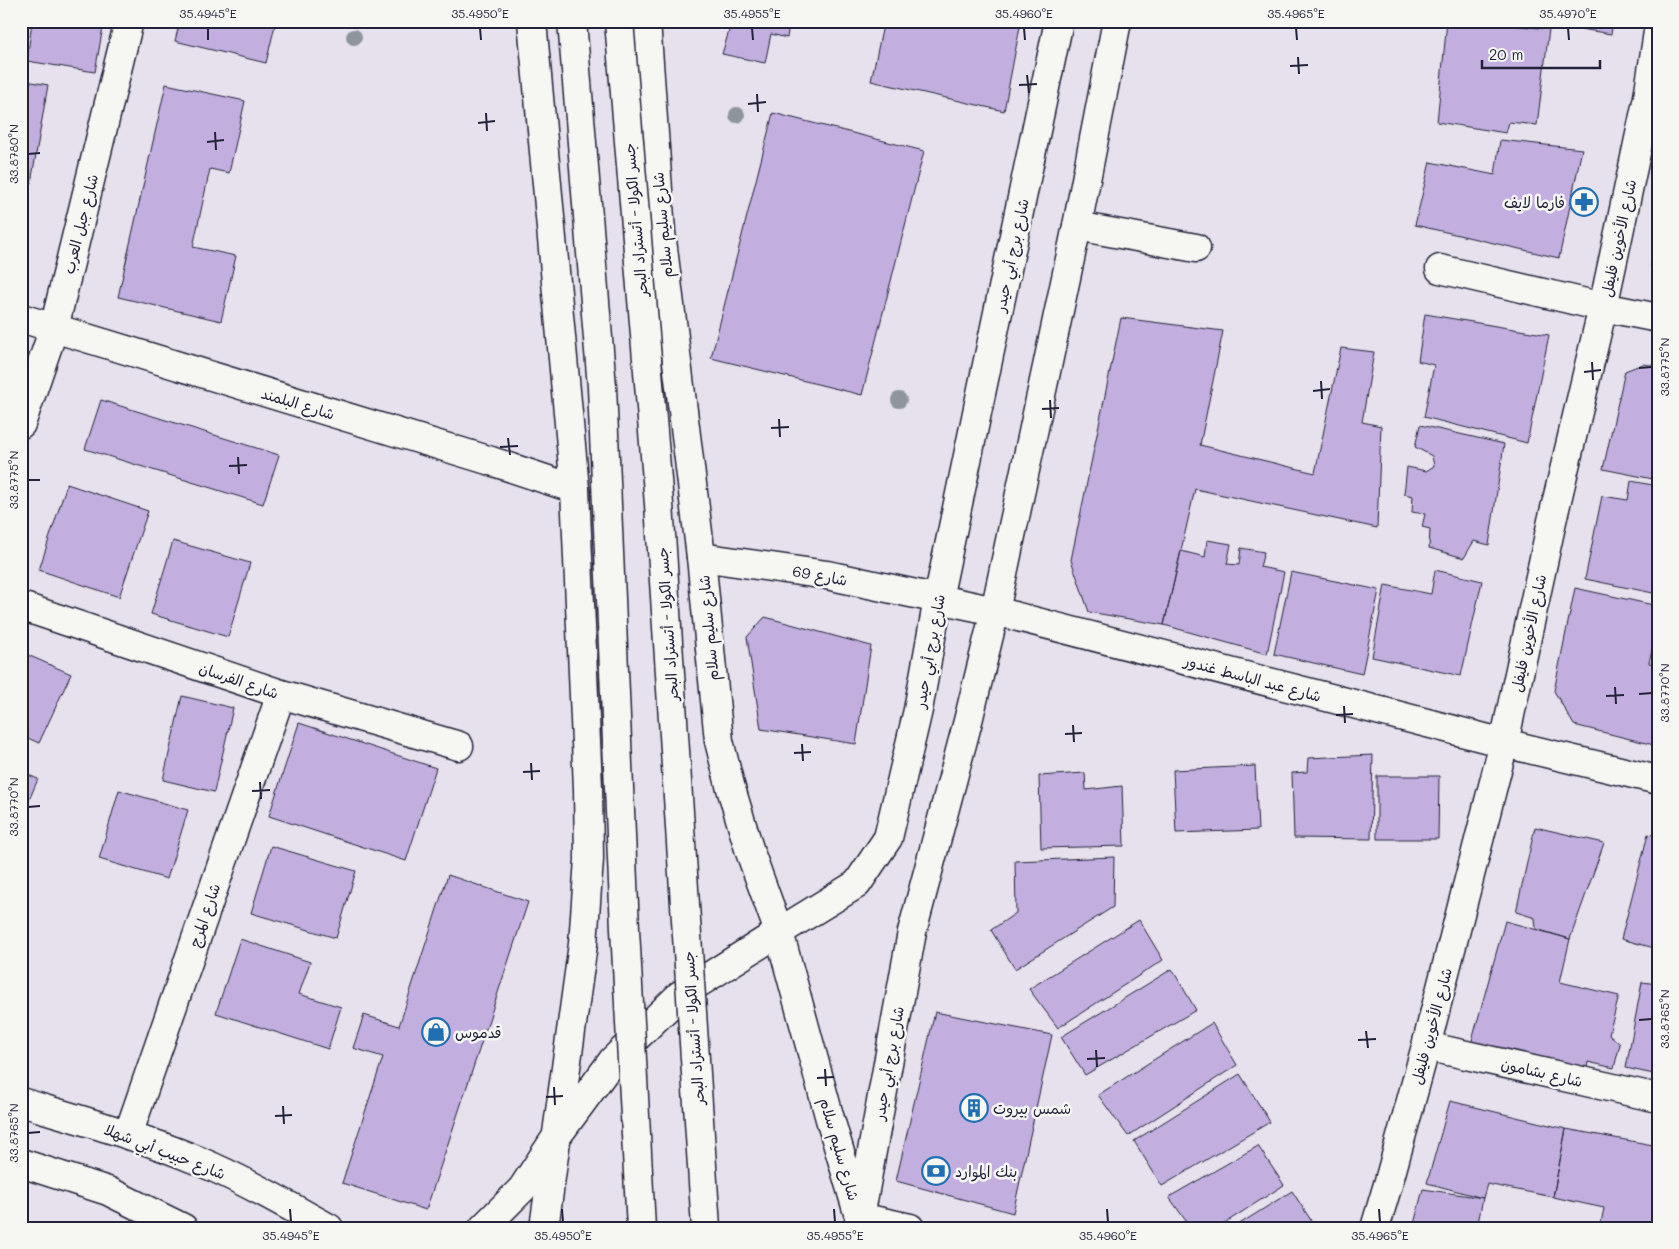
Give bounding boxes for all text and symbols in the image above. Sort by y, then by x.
text: 35.4945°E [179,5,237,21]
text: 35.4950°E [451,5,509,21]
text: 35.4955°E [723,5,781,21]
text: 35.4960°E [995,5,1053,21]
text: 35.4965°E [1267,5,1325,21]
text: 35.4970°E [1539,5,1597,21]
scale bar [1482,38,1599,70]
text: 20 m [1489,44,1523,64]
text: 33.8780°N [5,124,21,184]
street label: جسر الكولا - أتستراد البحر [618,142,652,299]
street label: شارع سليم سلام [647,171,680,279]
street label: شارع جبل العرب [58,172,103,276]
street label: شارع الأخوين فليفل [1596,177,1641,299]
pharmacy icon: فارما لايف [1569,187,1599,217]
place label: فارما لايف [1504,192,1565,212]
street label: شارع برج أبي حيدر [989,197,1037,315]
text: 33.8775°N [1656,338,1672,396]
street label: شارع البلمند [259,382,337,425]
text: 33.8775°N [5,451,21,509]
street label: جسر الكولا - أتستراد البحر [652,546,682,703]
street label: شارع 69 [791,560,849,591]
street label: شارع الأخوين فليفل [1506,572,1551,694]
street label: شارع سليم سلام [693,574,726,682]
street label: شارع برج أبي حيدر [909,592,953,711]
street label: شارع عبد الباسط غندور [1181,650,1324,707]
street label: شارع الفرسان [196,657,281,704]
text: 33.8770°N [1656,663,1672,723]
text: 33.8770°N [5,777,21,837]
street label: شارع المرج [184,880,225,950]
street label: جسر الكولا - أتستراد البحر [678,950,708,1107]
street label: شارع الأخوين فليفل [1406,965,1457,1087]
text: 33.8765°N [1656,989,1672,1049]
street label: شارع برج أبي حيدر [868,1004,912,1123]
shop icon: قدموس [421,1017,451,1047]
place label: قدموس [455,1022,502,1042]
street label: شارع بشامون [1499,1053,1585,1092]
building icon: شمس بيروت [959,1093,989,1123]
street label: شارع سليم سلام [813,1095,864,1204]
place label: شمس بيروت [993,1098,1071,1118]
text: 33.8765°N [5,1103,21,1163]
street label: شارع حبيب أبي شهلا [100,1119,229,1187]
bank icon: بنك الموارد [921,1156,951,1186]
place label: بنك الموارد [955,1161,1017,1182]
text: 35.4945°E [262,1227,320,1243]
text: 35.4950°E [534,1227,592,1243]
text: 35.4955°E [806,1227,864,1243]
text: 35.4960°E [1079,1227,1137,1243]
text: 35.4965°E [1351,1227,1409,1243]

